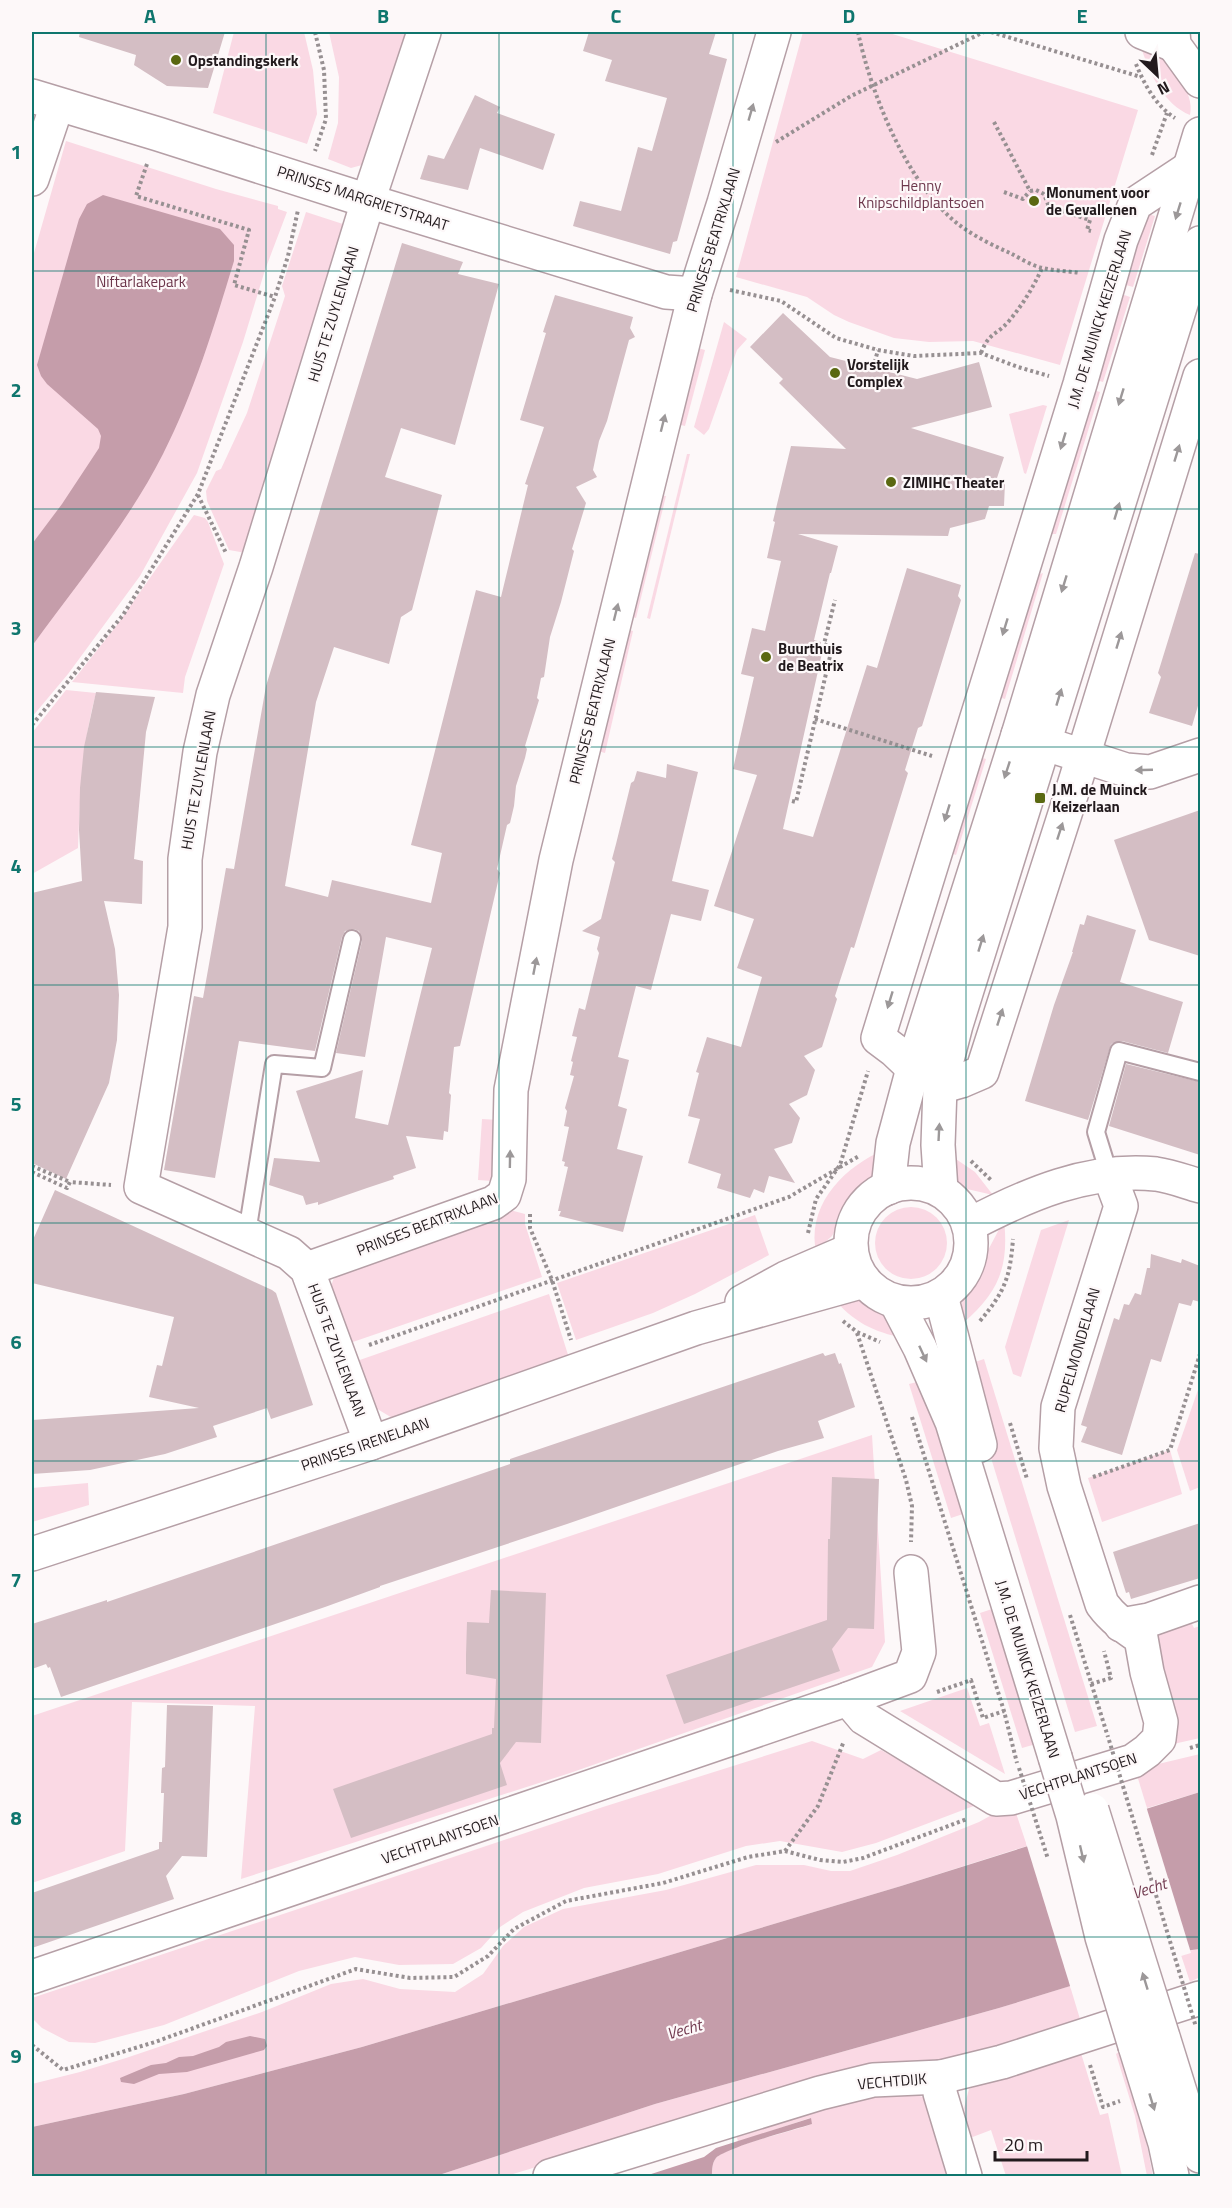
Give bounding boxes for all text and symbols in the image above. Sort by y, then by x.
text: A [144,0,156,31]
text: B [377,0,389,31]
text: C [611,0,622,31]
text: D [843,0,855,31]
text: E [1076,0,1088,31]
north arrow [1127,45,1187,105]
place label: Opstandingskerk [188,49,299,72]
marker: Opstandingskerk [169,53,183,67]
text: N [1153,75,1174,102]
one-way arrow [747,103,756,121]
text: 1 [10,136,22,167]
street label: PRINSES MARGRIETSTRAAT [274,159,452,237]
street label: PRINSES BEATRIXLAAN [680,165,746,315]
park label: Henny Knipschildplantsoen [858,174,984,214]
place label: Monument voor de Gevallenen [1046,181,1150,221]
marker: Monument voor de Gevallenen [1027,194,1041,208]
one-way arrow [1173,202,1182,220]
street label: J.M. DE MUINCK KEIZERLAAN [1061,227,1137,411]
street label: HUIS TE ZUYLENLAAN [301,243,365,385]
park label: Niftarlakepark [96,270,186,293]
place label: Vorstelijk Complex [847,353,909,393]
marker: Vorstelijk Complex [828,366,842,380]
text: 2 [10,374,22,405]
one-way arrow [1116,388,1125,406]
one-way arrow [658,414,668,432]
one-way arrow [1057,432,1067,450]
one-way arrow [1172,444,1182,462]
place label: ZIMIHC Theater [903,471,1005,494]
marker: ZIMIHC Theater [884,475,898,489]
one-way arrow [1113,502,1123,520]
one-way arrow [1059,575,1069,593]
one-way arrow [612,603,622,622]
text: 3 [10,612,22,643]
one-way arrow [1000,618,1009,636]
one-way arrow [1115,631,1124,649]
street label: PRINSES BEATRIXLAAN [563,635,621,787]
place label: Buurthuis de Beatrix [778,637,844,677]
marker: Buurthuis de Beatrix [759,650,773,664]
one-way arrow [1055,688,1064,706]
street label: HUIS TE ZUYLENLAAN [174,709,222,851]
one-way arrow [1002,761,1011,779]
one-way arrow [1135,766,1154,775]
place label: J.M. de Muinck Keizerlaan [1052,778,1148,818]
marker: J.M. de Muinck Keizerlaan [1033,791,1047,805]
one-way arrow [942,804,951,822]
one-way arrow [1056,822,1065,840]
text: 4 [10,850,22,881]
one-way arrow [977,934,987,952]
one-way arrow [531,956,540,975]
one-way arrow [885,991,894,1009]
one-way arrow [996,1008,1005,1026]
text: 5 [10,1088,22,1119]
one-way arrow [934,1123,943,1142]
one-way arrow [505,1149,514,1168]
street label: PRINSES BEATRIXLAAN [353,1186,501,1262]
street label: HUIS TE ZUYLENLAAN [302,1280,372,1420]
street label: RUPELMONDELAAN [1048,1285,1106,1415]
text: 6 [10,1326,22,1357]
one-way arrow [918,1345,928,1363]
street label: PRINSES IRENELAAN [298,1411,432,1477]
text: 7 [10,1564,22,1595]
street label: J.M. DE MUINCK KEIZERLAAN [990,1577,1066,1761]
street label: VECHTPLANTSOEN [1016,1746,1140,1806]
text: 8 [10,1802,22,1833]
street label: VECHTPLANTSOEN [378,1808,502,1870]
one-way arrow [1078,1845,1087,1864]
water label: Vecht [1129,1871,1171,1905]
one-way arrow [1140,1972,1149,1990]
water label: Vecht [664,2012,706,2045]
text: 9 [10,2040,22,2071]
street label: VECHTDIJK [857,2066,928,2095]
one-way arrow [1148,2093,1157,2111]
scale bar [995,2124,1086,2162]
text: 20 m [1004,2131,1043,2158]

